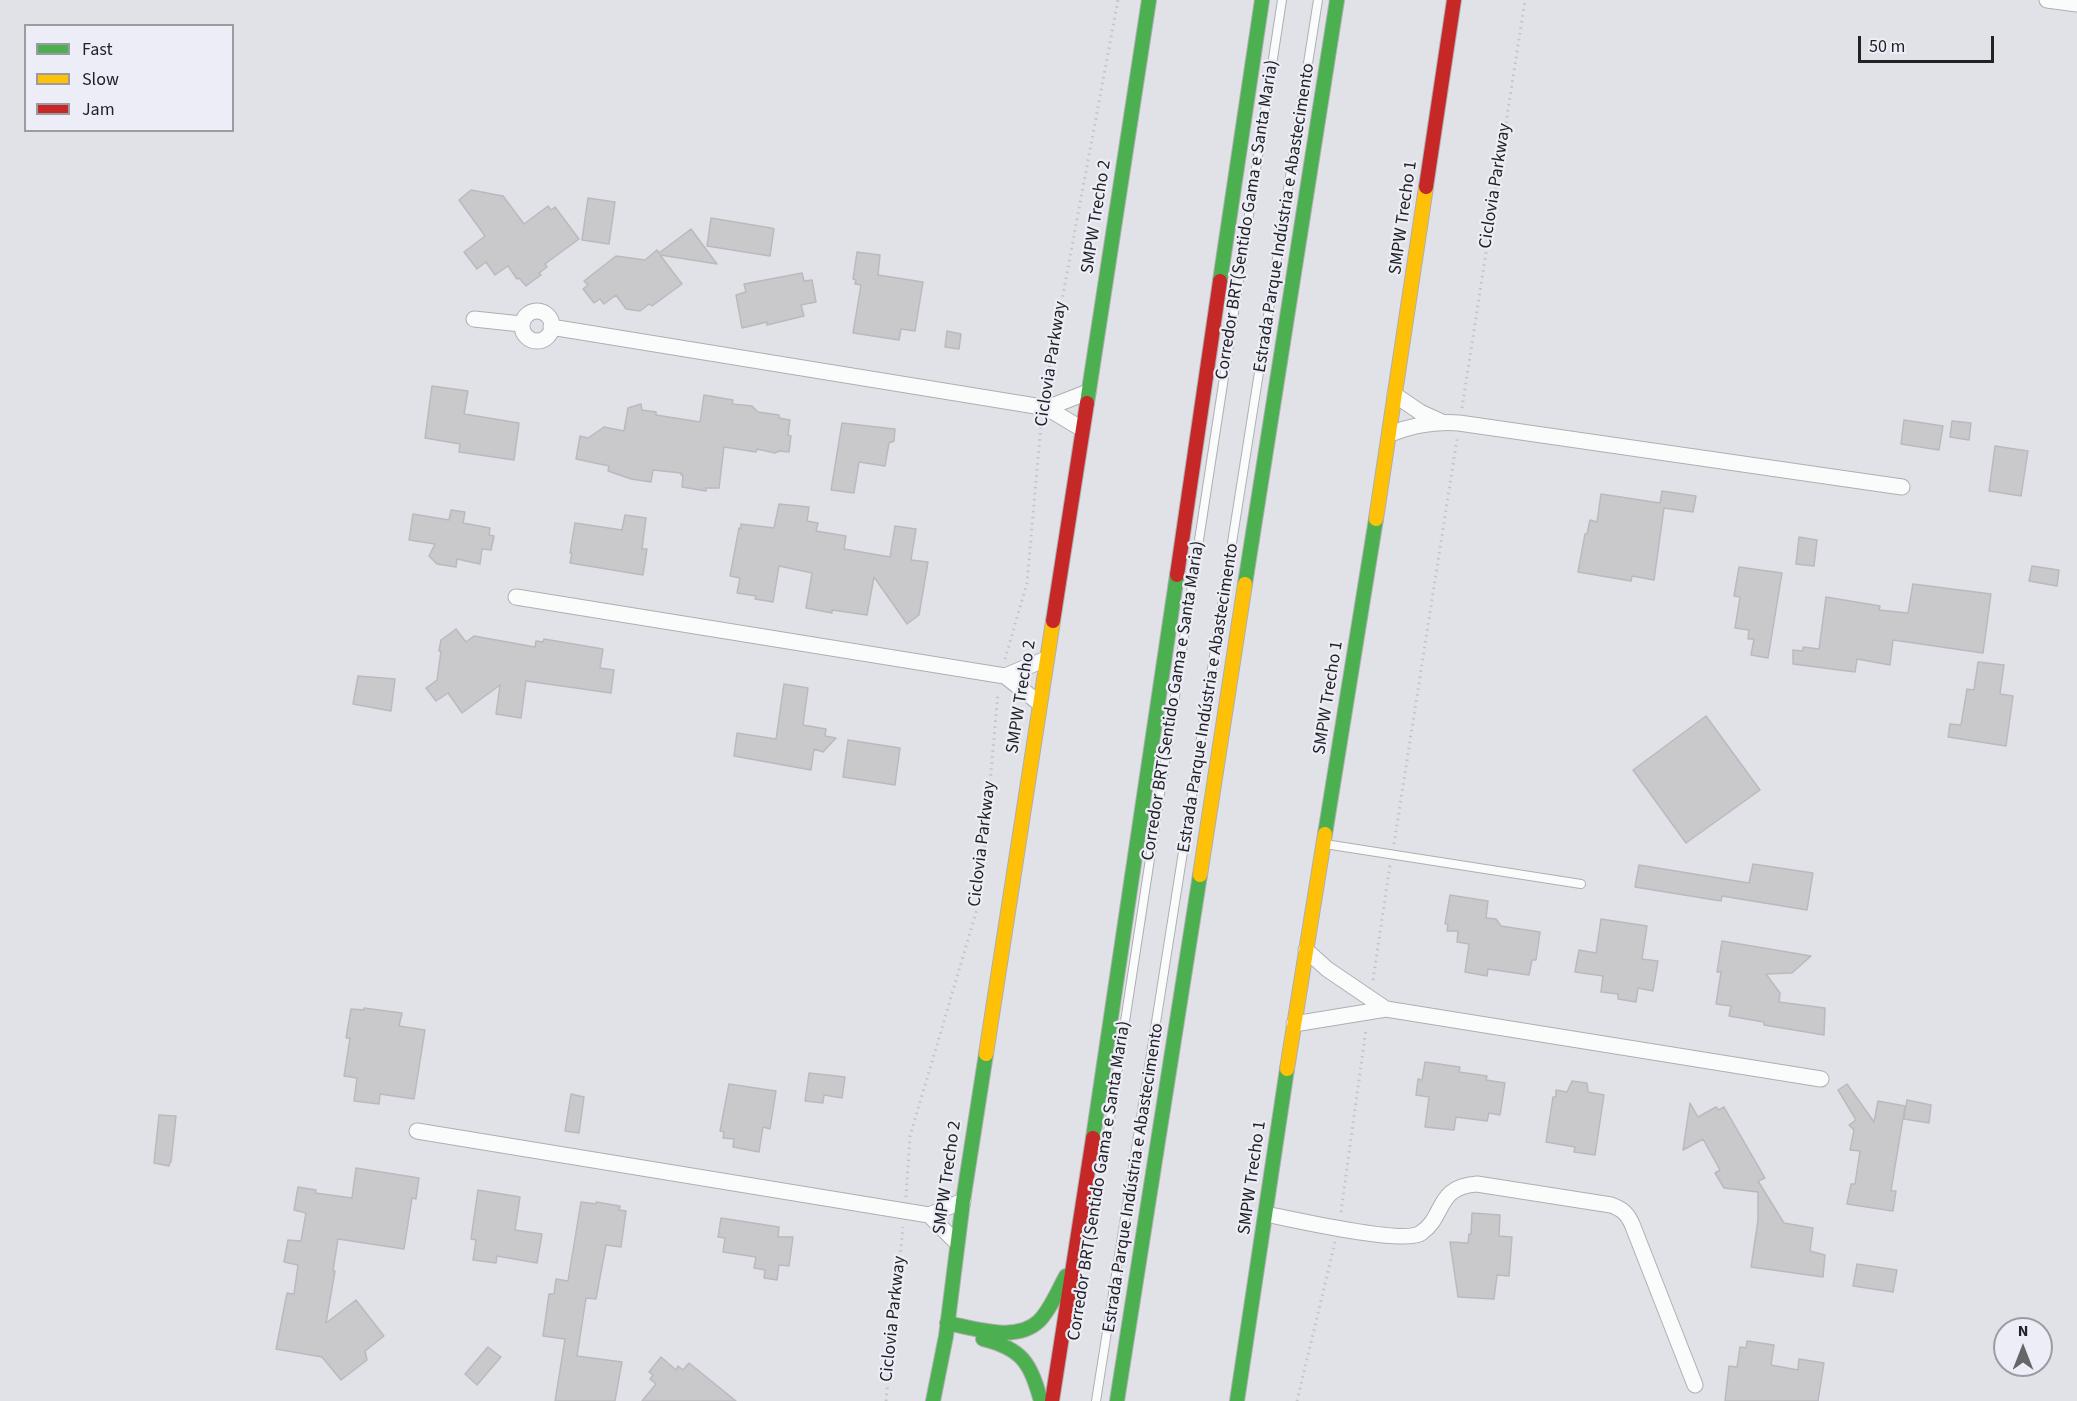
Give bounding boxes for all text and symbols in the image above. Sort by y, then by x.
legend [24,24,234,132]
scale bar [1861,24,1998,62]
text: 50 m [1869,34,1905,59]
text: Fast [82,37,113,62]
street label: Corredor BRT(Sentido Gama e Santa Maria) [1212,59,1284,381]
street label: Estrada Parque Indústria e Abastecimento [1250,62,1320,374]
text: Slow [82,67,119,92]
text: Jam [82,97,115,122]
street label: Ciclovia Parkway [1475,122,1517,250]
street label: SMPW Trecho 2 [1077,159,1117,275]
street label: SMPW Trecho 1 [1385,160,1423,276]
street label: Ciclovia Parkway [1031,300,1073,428]
street label: Corredor BRT(Sentido Gama e Santa Maria) [1138,540,1210,862]
street label: Estrada Parque Indústria e Abastecimento [1174,542,1244,854]
street label: SMPW Trecho 2 [1002,639,1042,755]
street label: SMPW Trecho 1 [1309,640,1349,756]
street label: Ciclovia Parkway [965,780,1001,908]
street label: Corredor BRT(Sentido Gama e Santa Maria) [1064,1020,1136,1342]
street label: Estrada Parque Indústria e Abastecimento [1099,1022,1169,1334]
street label: SMPW Trecho 2 [929,1120,967,1236]
street label: SMPW Trecho 1 [1234,1120,1272,1236]
street label: Ciclovia Parkway [877,1255,911,1383]
north arrow [1993,1317,2053,1377]
text: N [2018,1320,2028,1342]

